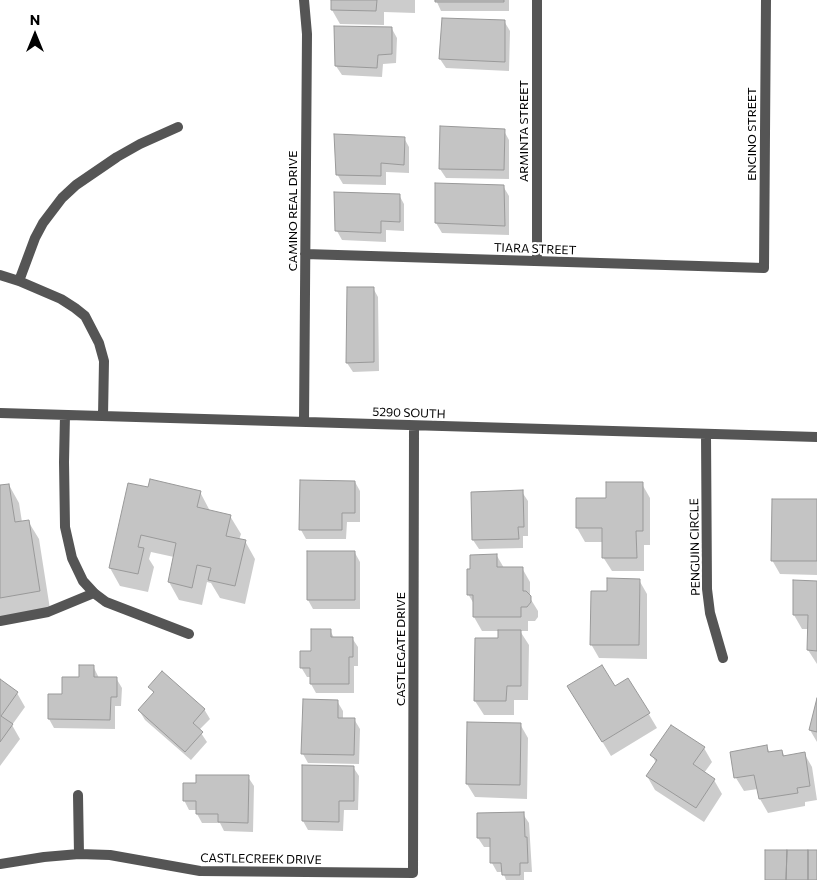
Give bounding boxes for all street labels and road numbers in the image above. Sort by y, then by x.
street label: ARMINTA STREET [517,80,531,182]
street label: ENCINO STREET [745,87,759,181]
street label: CAMINO REAL DRIVE [286,151,300,271]
street label: TIARA STREET [494,240,576,258]
street label: 5290 SOUTH [372,405,446,421]
street label: PENGUIN CIRCLE [687,498,703,596]
street label: CASTLEGATE DRIVE [394,592,408,706]
street label: CASTLECREEK DRIVE [200,851,322,867]

